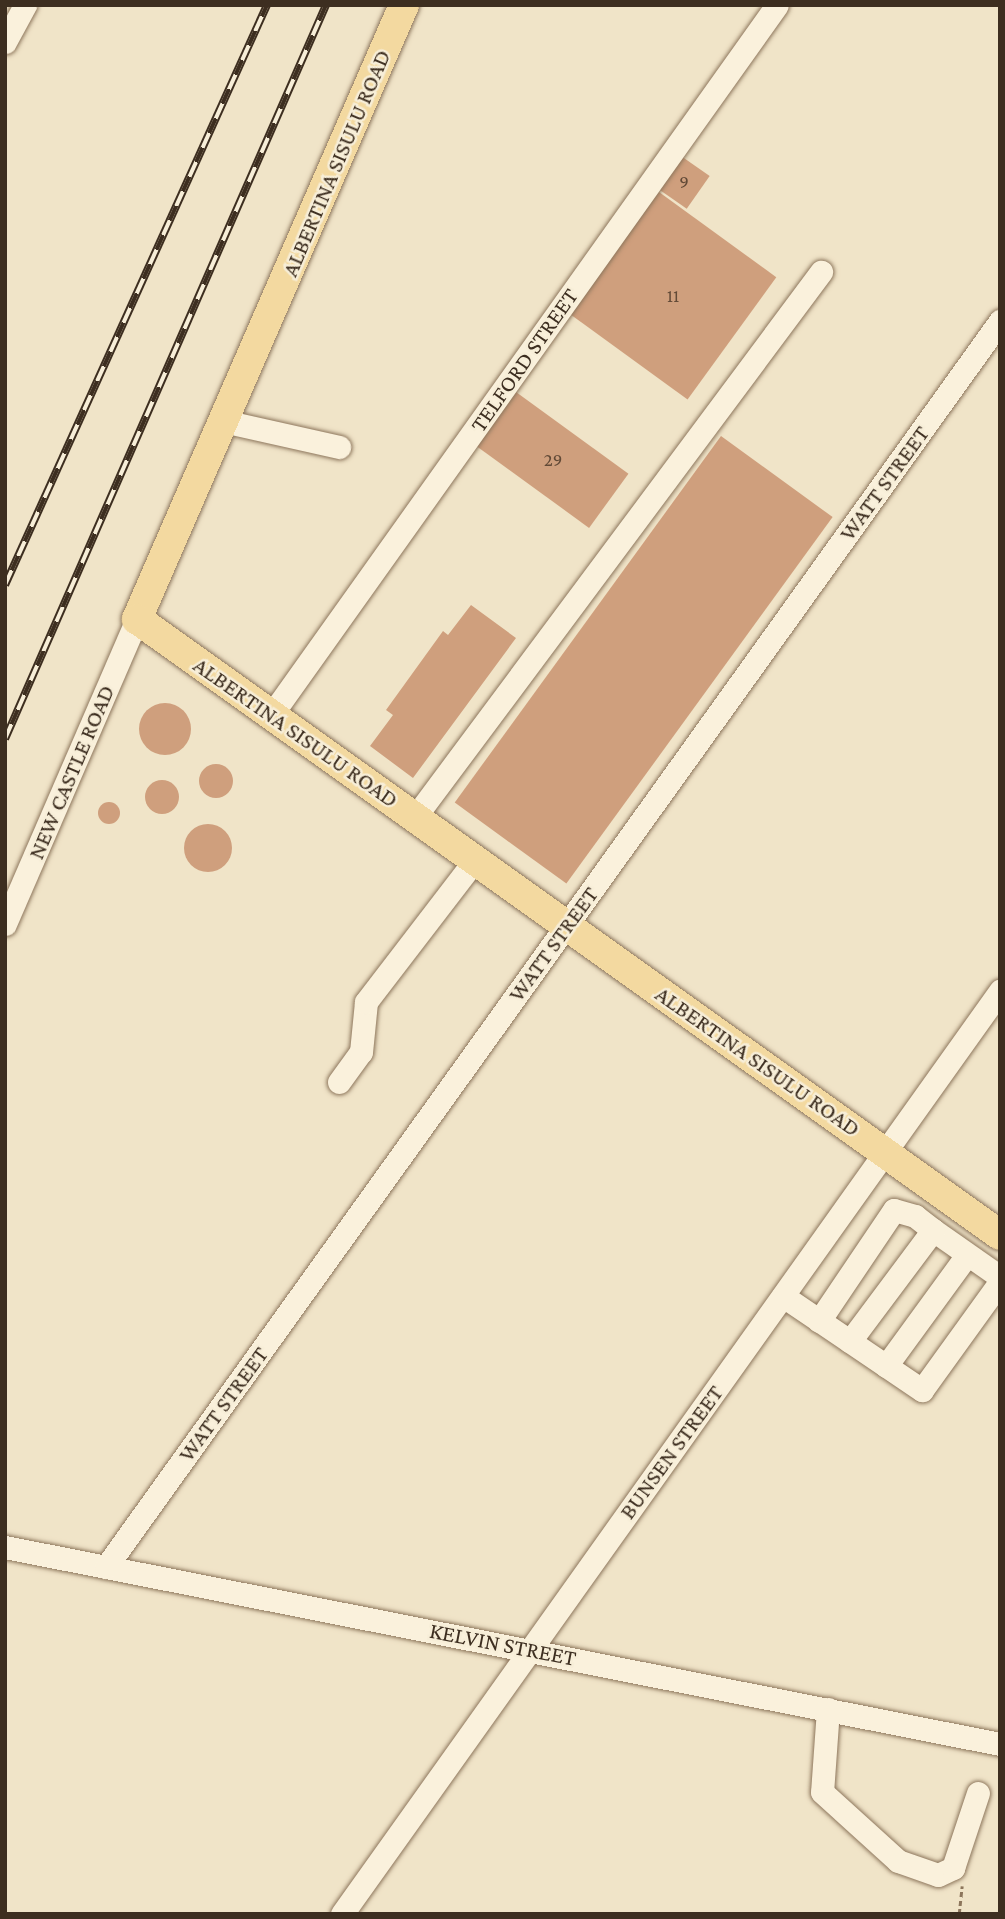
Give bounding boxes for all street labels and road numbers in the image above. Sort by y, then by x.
street label: ALBERTINA SISULU ROAD [276,45,396,281]
street label: TELFORD STREET [464,283,584,437]
street label: WATT STREET [833,420,935,546]
street label: ALBERTINA SISULU ROAD [188,651,404,813]
street label: NEW CASTLE ROAD [22,681,120,863]
street label: WATT STREET [502,881,604,1007]
street label: ALBERTINA SISULU ROAD [650,980,866,1142]
street label: WATT STREET [172,1341,274,1467]
street label: BUNSEN STREET [613,1380,729,1524]
street label: KELVIN STREET [427,1616,579,1672]

